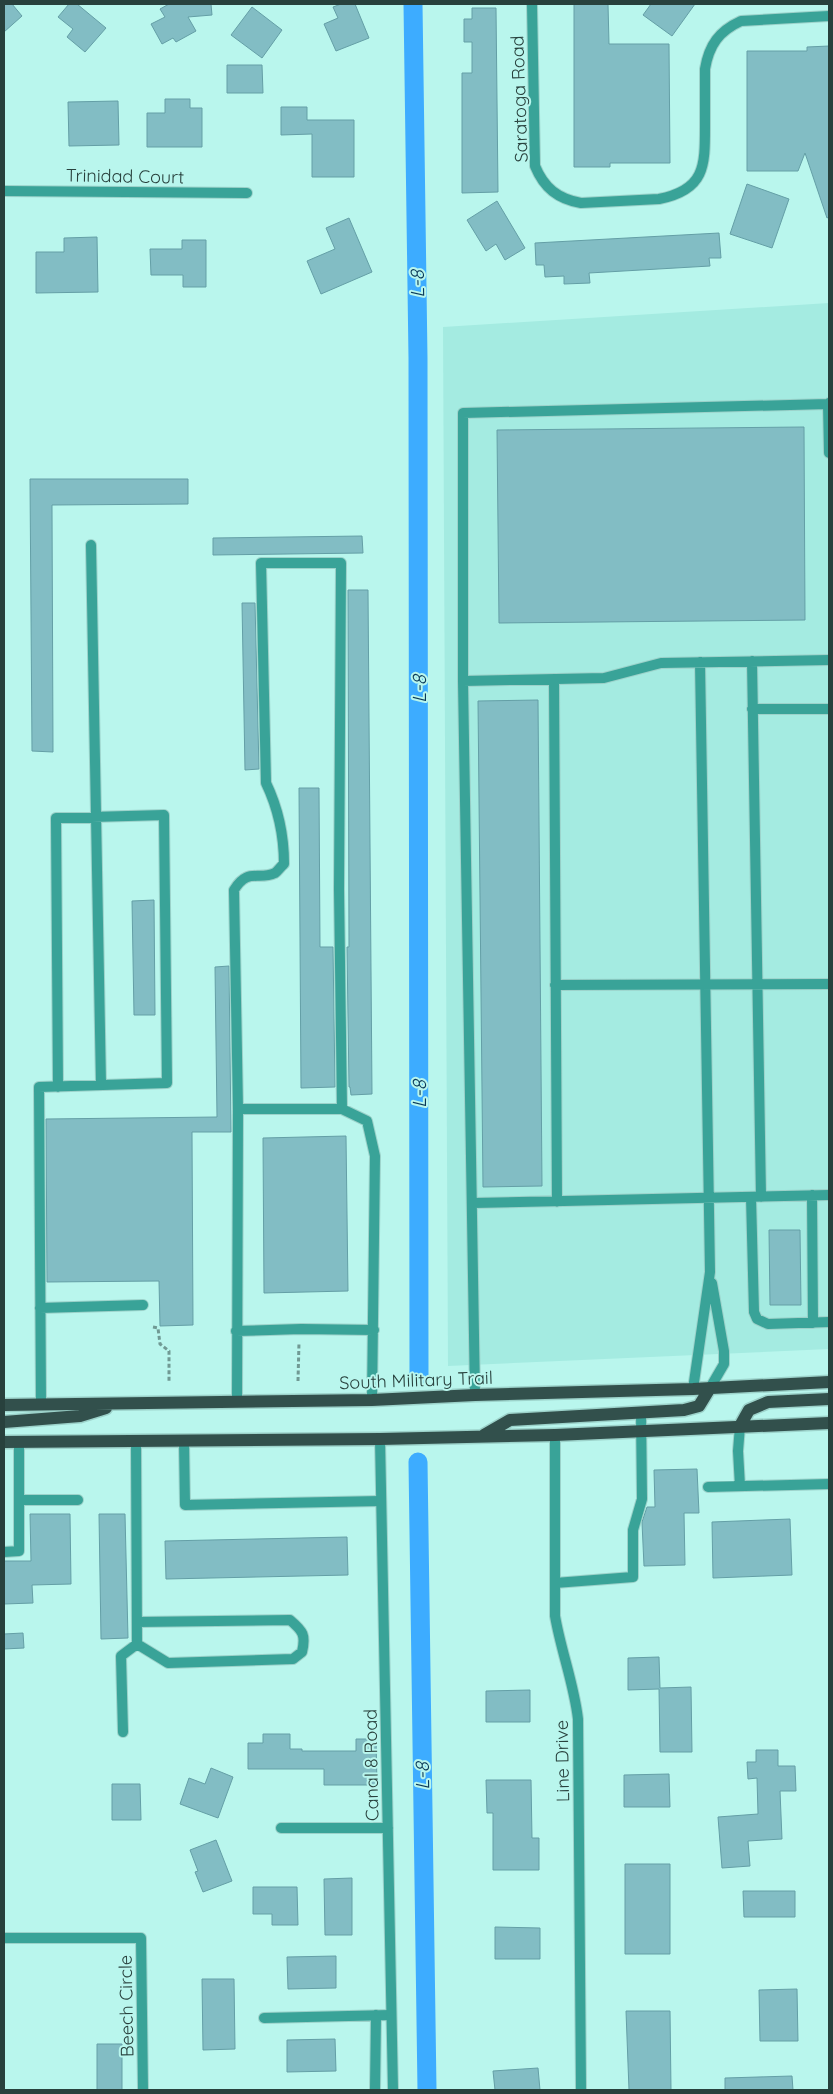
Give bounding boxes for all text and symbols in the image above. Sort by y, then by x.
street label: Saratoga Road [505,35,533,163]
street label: Trinidad Court [66,163,184,189]
water label: L-8 [405,268,429,298]
water label: L-8 [407,673,431,703]
water label: L-8 [407,1078,431,1108]
street label: South Military Trail [339,1366,493,1394]
street label: Canal 8 Road [359,1709,383,1821]
street label: Line Drive [550,1720,574,1802]
water label: L-8 [410,1760,434,1790]
street label: Beech Circle [114,1955,138,2057]

